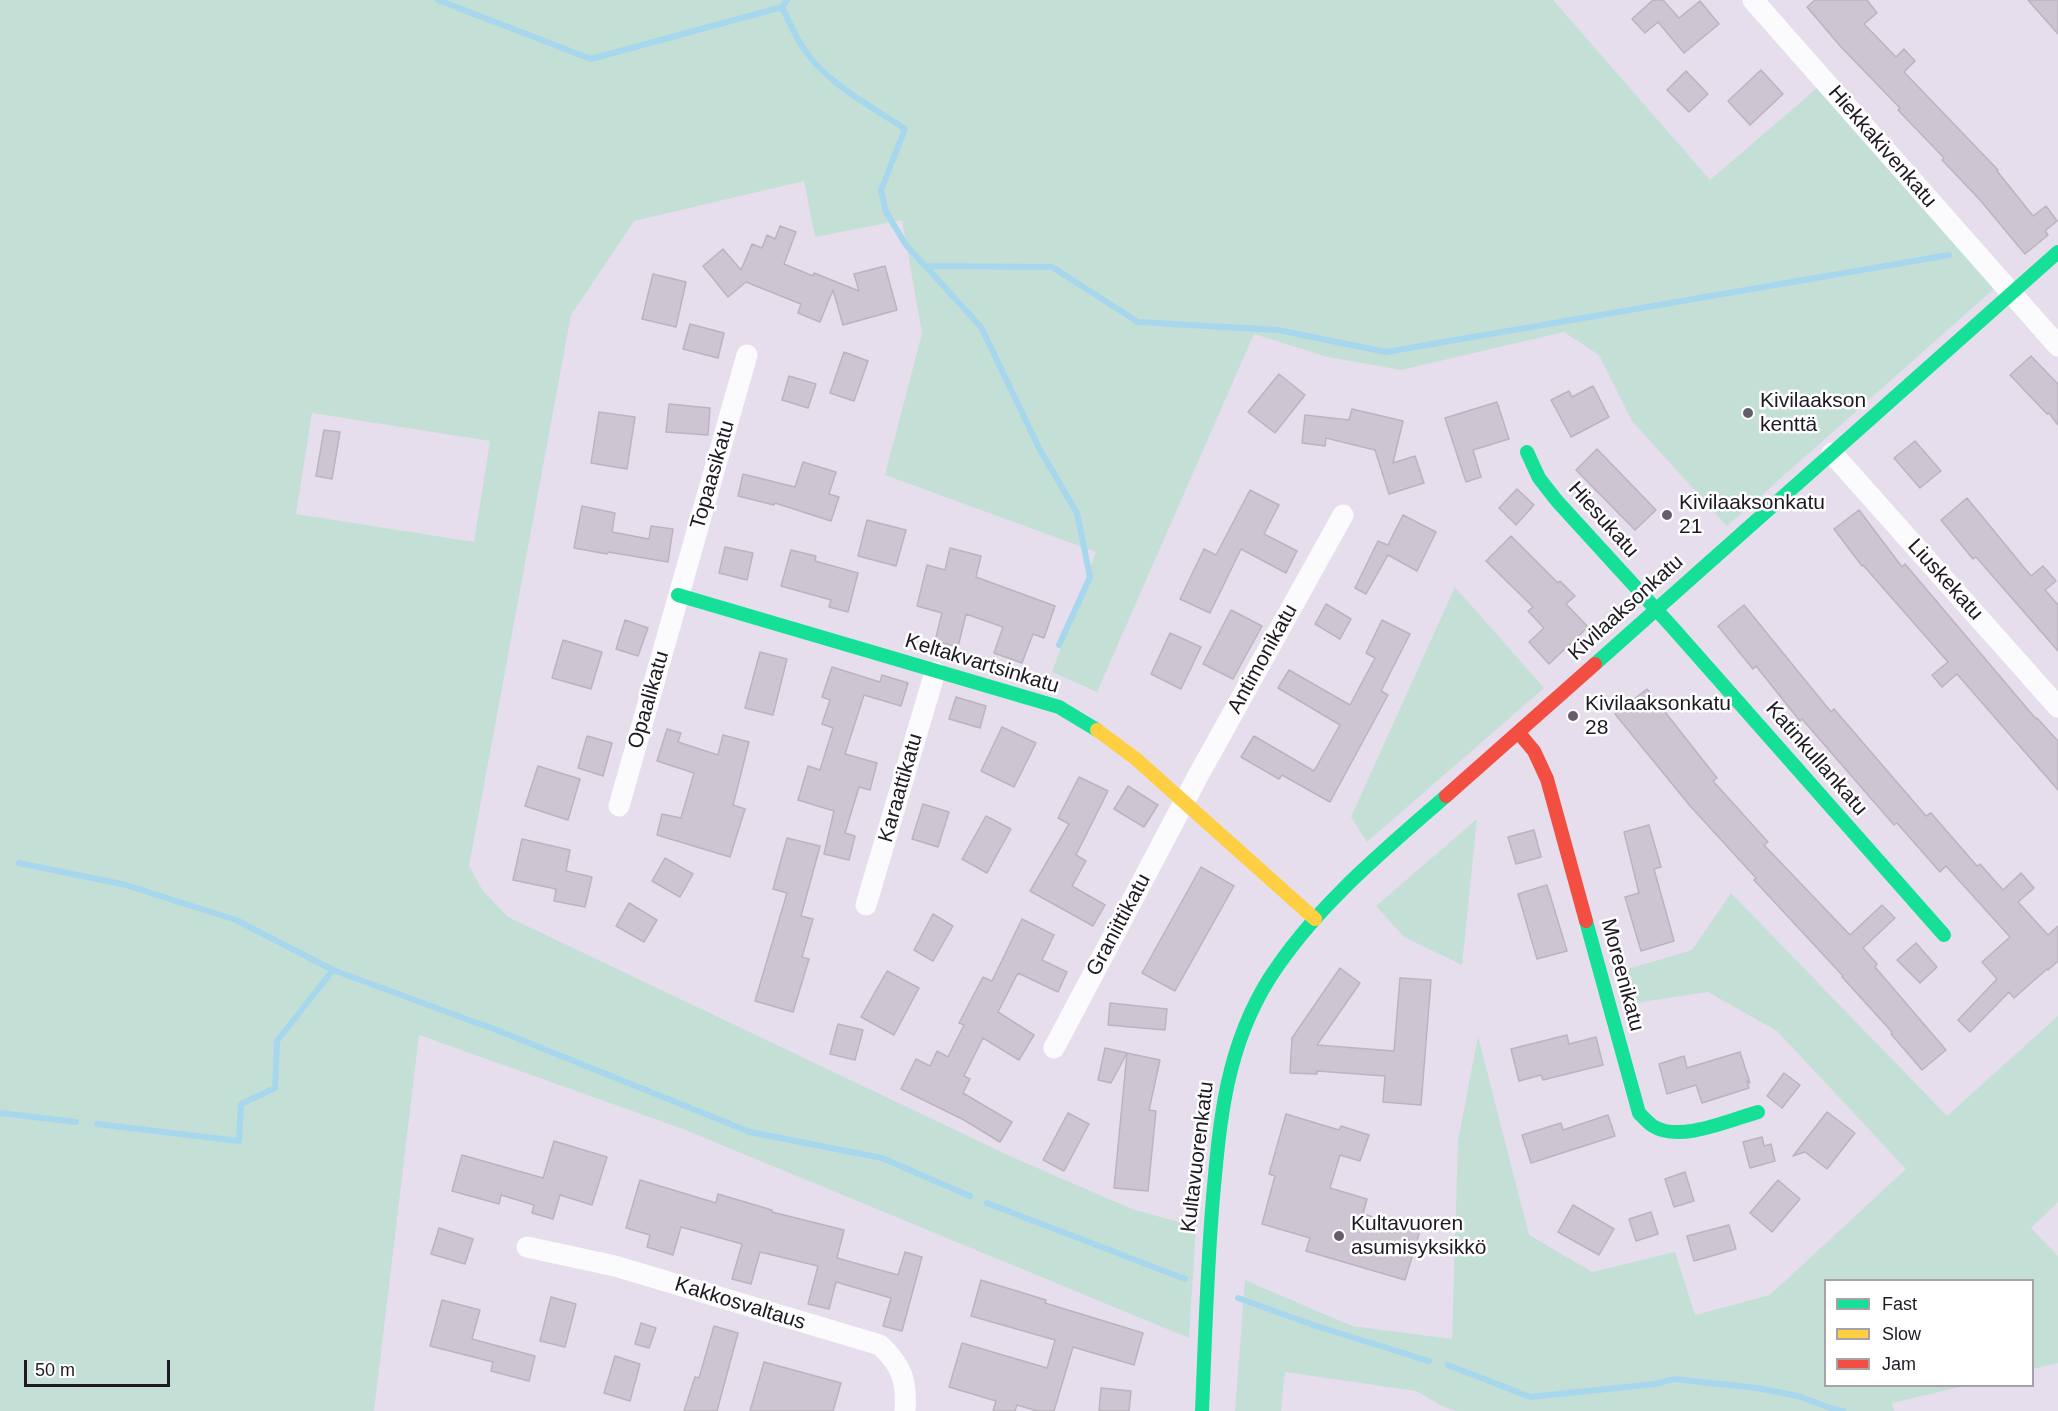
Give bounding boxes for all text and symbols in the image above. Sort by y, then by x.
street label: Hiekkakivenkatu [1822,81,1942,213]
place label: Kivilaakson kenttä [1760,388,1866,438]
marker: Kivilaakson kenttä [1741,406,1755,420]
street label: Topaasikatu [685,418,741,532]
street label: Hiesukatu [1562,477,1644,563]
place label: Kivilaaksonkatu 21 [1679,490,1825,540]
marker: Kivilaaksonkatu 21 [1660,508,1674,522]
street label: Liuskekatu [1902,534,1988,626]
street label: Kivilaaksonkatu [1563,550,1689,666]
street label: Antimonikatu [1223,600,1303,718]
street label: Keltakvartsinkatu [902,629,1062,699]
street label: Opaalikatu [623,648,675,752]
place label: Kivilaaksonkatu 28 [1585,691,1731,741]
street label: Katinkullankatu [1760,697,1872,821]
marker: Kivilaaksonkatu 28 [1566,709,1580,723]
street label: Karaattikatu [873,731,929,845]
street label: Graniittikatu [1082,870,1156,980]
street label: Moreenikatu [1595,916,1649,1034]
street label: Kultavuorenkatu [1176,1080,1220,1234]
place label: Kultavuoren asumisyksikkö [1351,1211,1486,1261]
marker: Kultavuoren asumisyksikkö [1332,1229,1346,1243]
street label: Kakkosvaltaus [672,1272,808,1336]
legend [1824,1279,2034,1387]
text: Fast [1882,1294,1917,1314]
text: Slow [1882,1324,1921,1344]
scale bar [27,1348,172,1386]
text: Jam [1882,1354,1916,1374]
text: 50 m [35,1360,75,1380]

